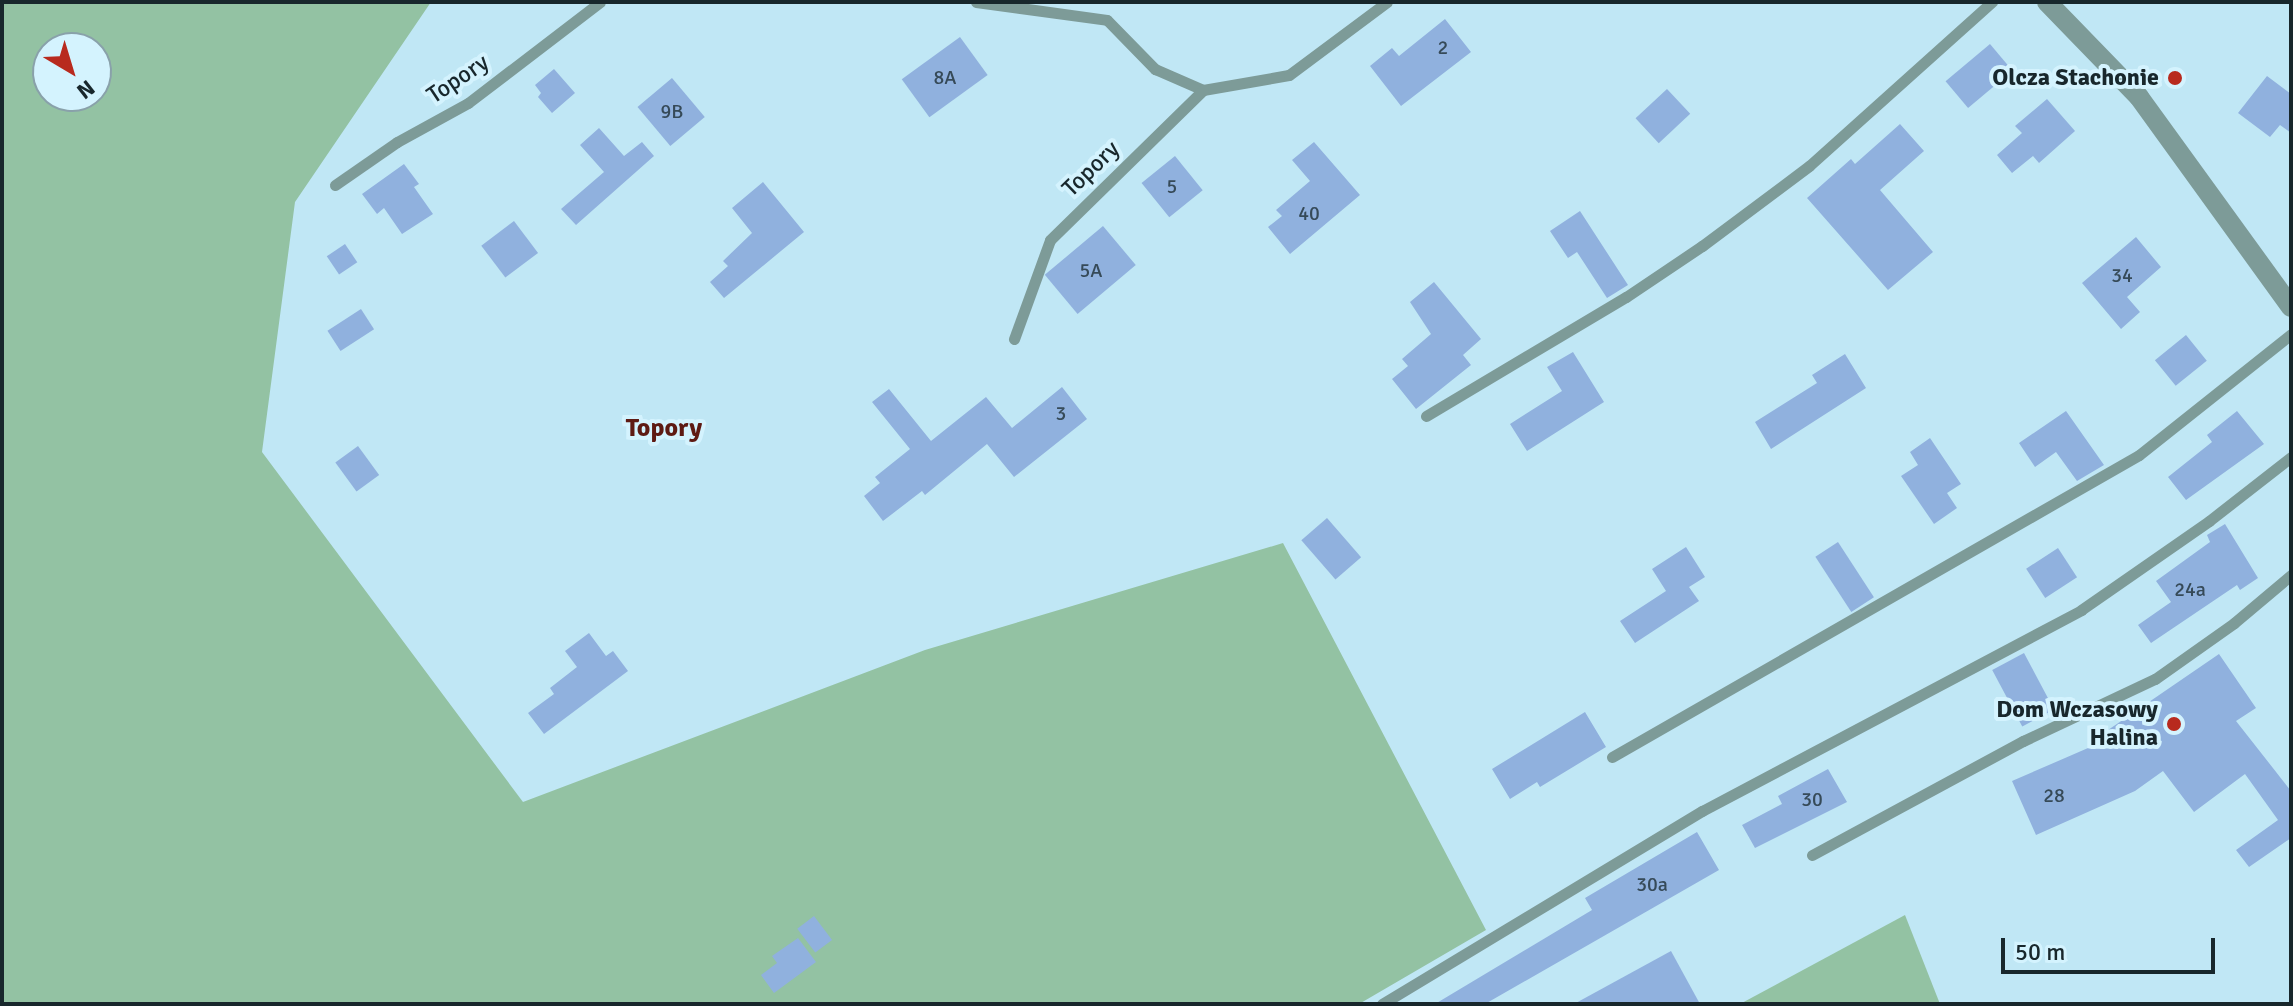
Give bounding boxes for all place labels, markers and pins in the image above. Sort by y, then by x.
place label: Olcza Stachonie [1992,64,2159,92]
marker: Olcza Stachonie [2166,69,2184,87]
place label: Dom Wczasowy Halina [1996,696,2158,752]
marker: Dom Wczasowy Halina [2165,715,2183,733]

